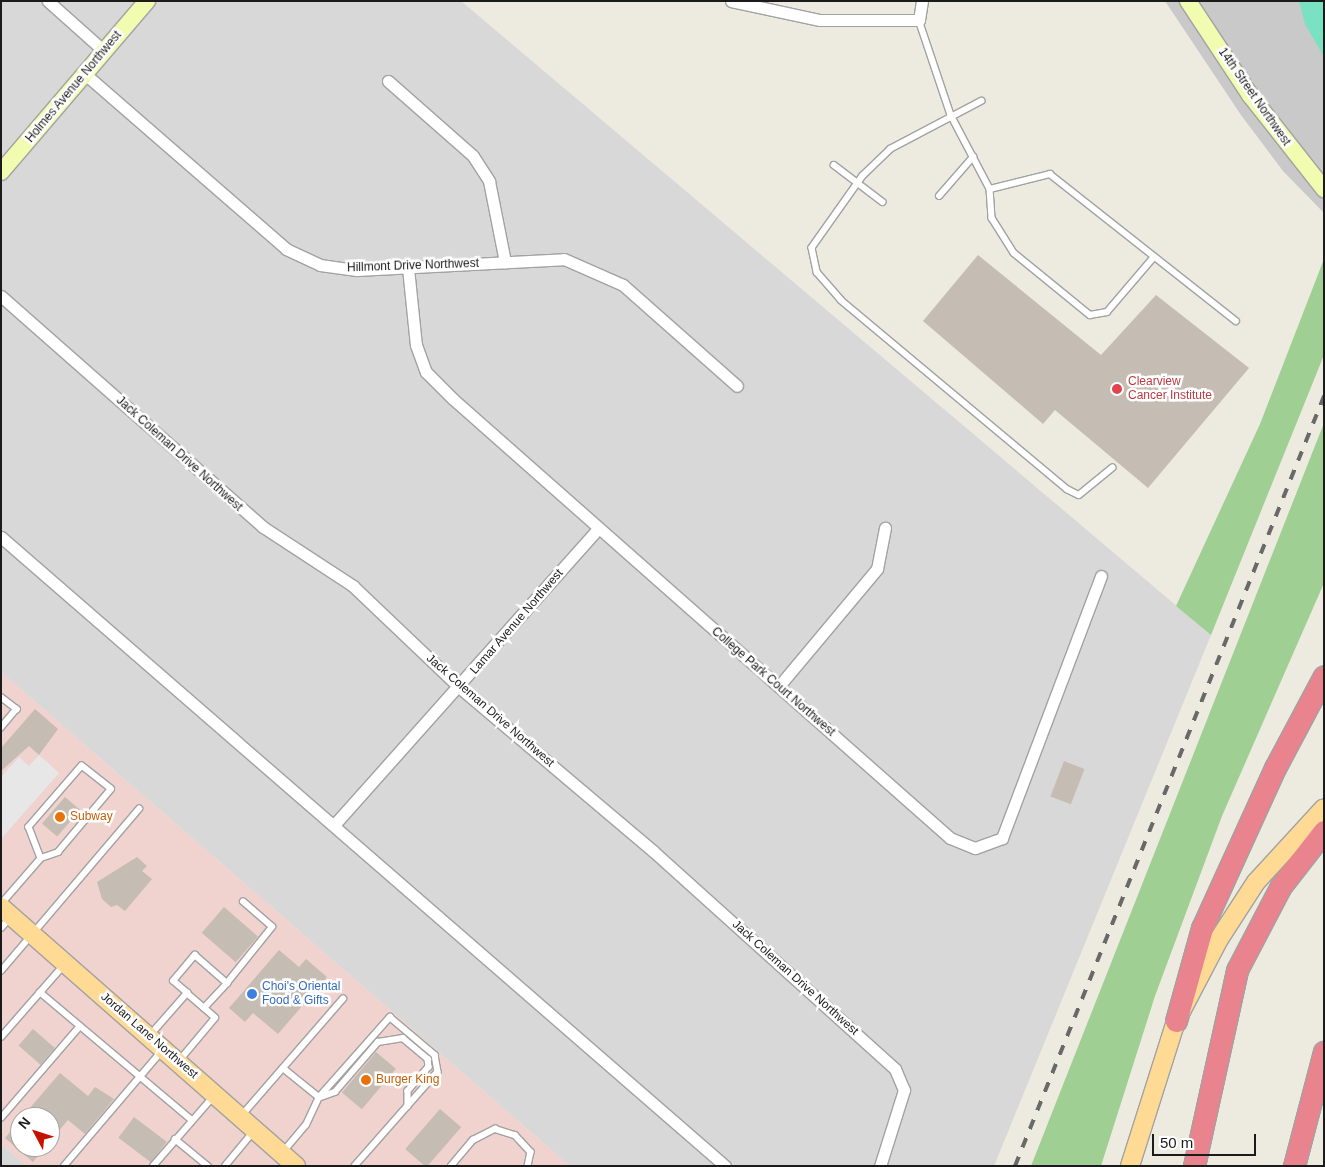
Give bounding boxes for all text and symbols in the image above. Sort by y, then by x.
street label: Holmes Avenue Northwest [23,28,125,146]
street label: 14th Street Northwest [1215,45,1293,149]
street label: Hillmont Drive Northwest [347,257,479,275]
place label: Clearview Cancer Institute [1128,375,1212,403]
marker: Clearview Cancer Institute [1110,382,1124,396]
street label: Jack Coleman Drive Northwest [113,394,245,514]
street label: Lamar Avenue Northwest [467,566,567,678]
street label: College Park Court Northwest [708,624,838,740]
street label: Jack Coleman Drive Northwest [423,652,557,770]
place label: Subway [70,810,113,824]
marker: Subway [54,811,66,823]
street label: Jack Coleman Drive Northwest [729,918,861,1038]
place label: Choi's Oriental Food & Gifts [262,980,340,1008]
marker: Choi's Oriental Food & Gifts [246,988,258,1000]
street label: Jordan Lane Northwest [97,990,201,1082]
place label: Burger King [376,1073,439,1087]
marker: Burger King [360,1074,372,1086]
north arrow [10,1107,60,1157]
text: N [15,1114,34,1132]
scale bar [1155,1124,1259,1156]
text: 50 m [1160,1134,1193,1151]

